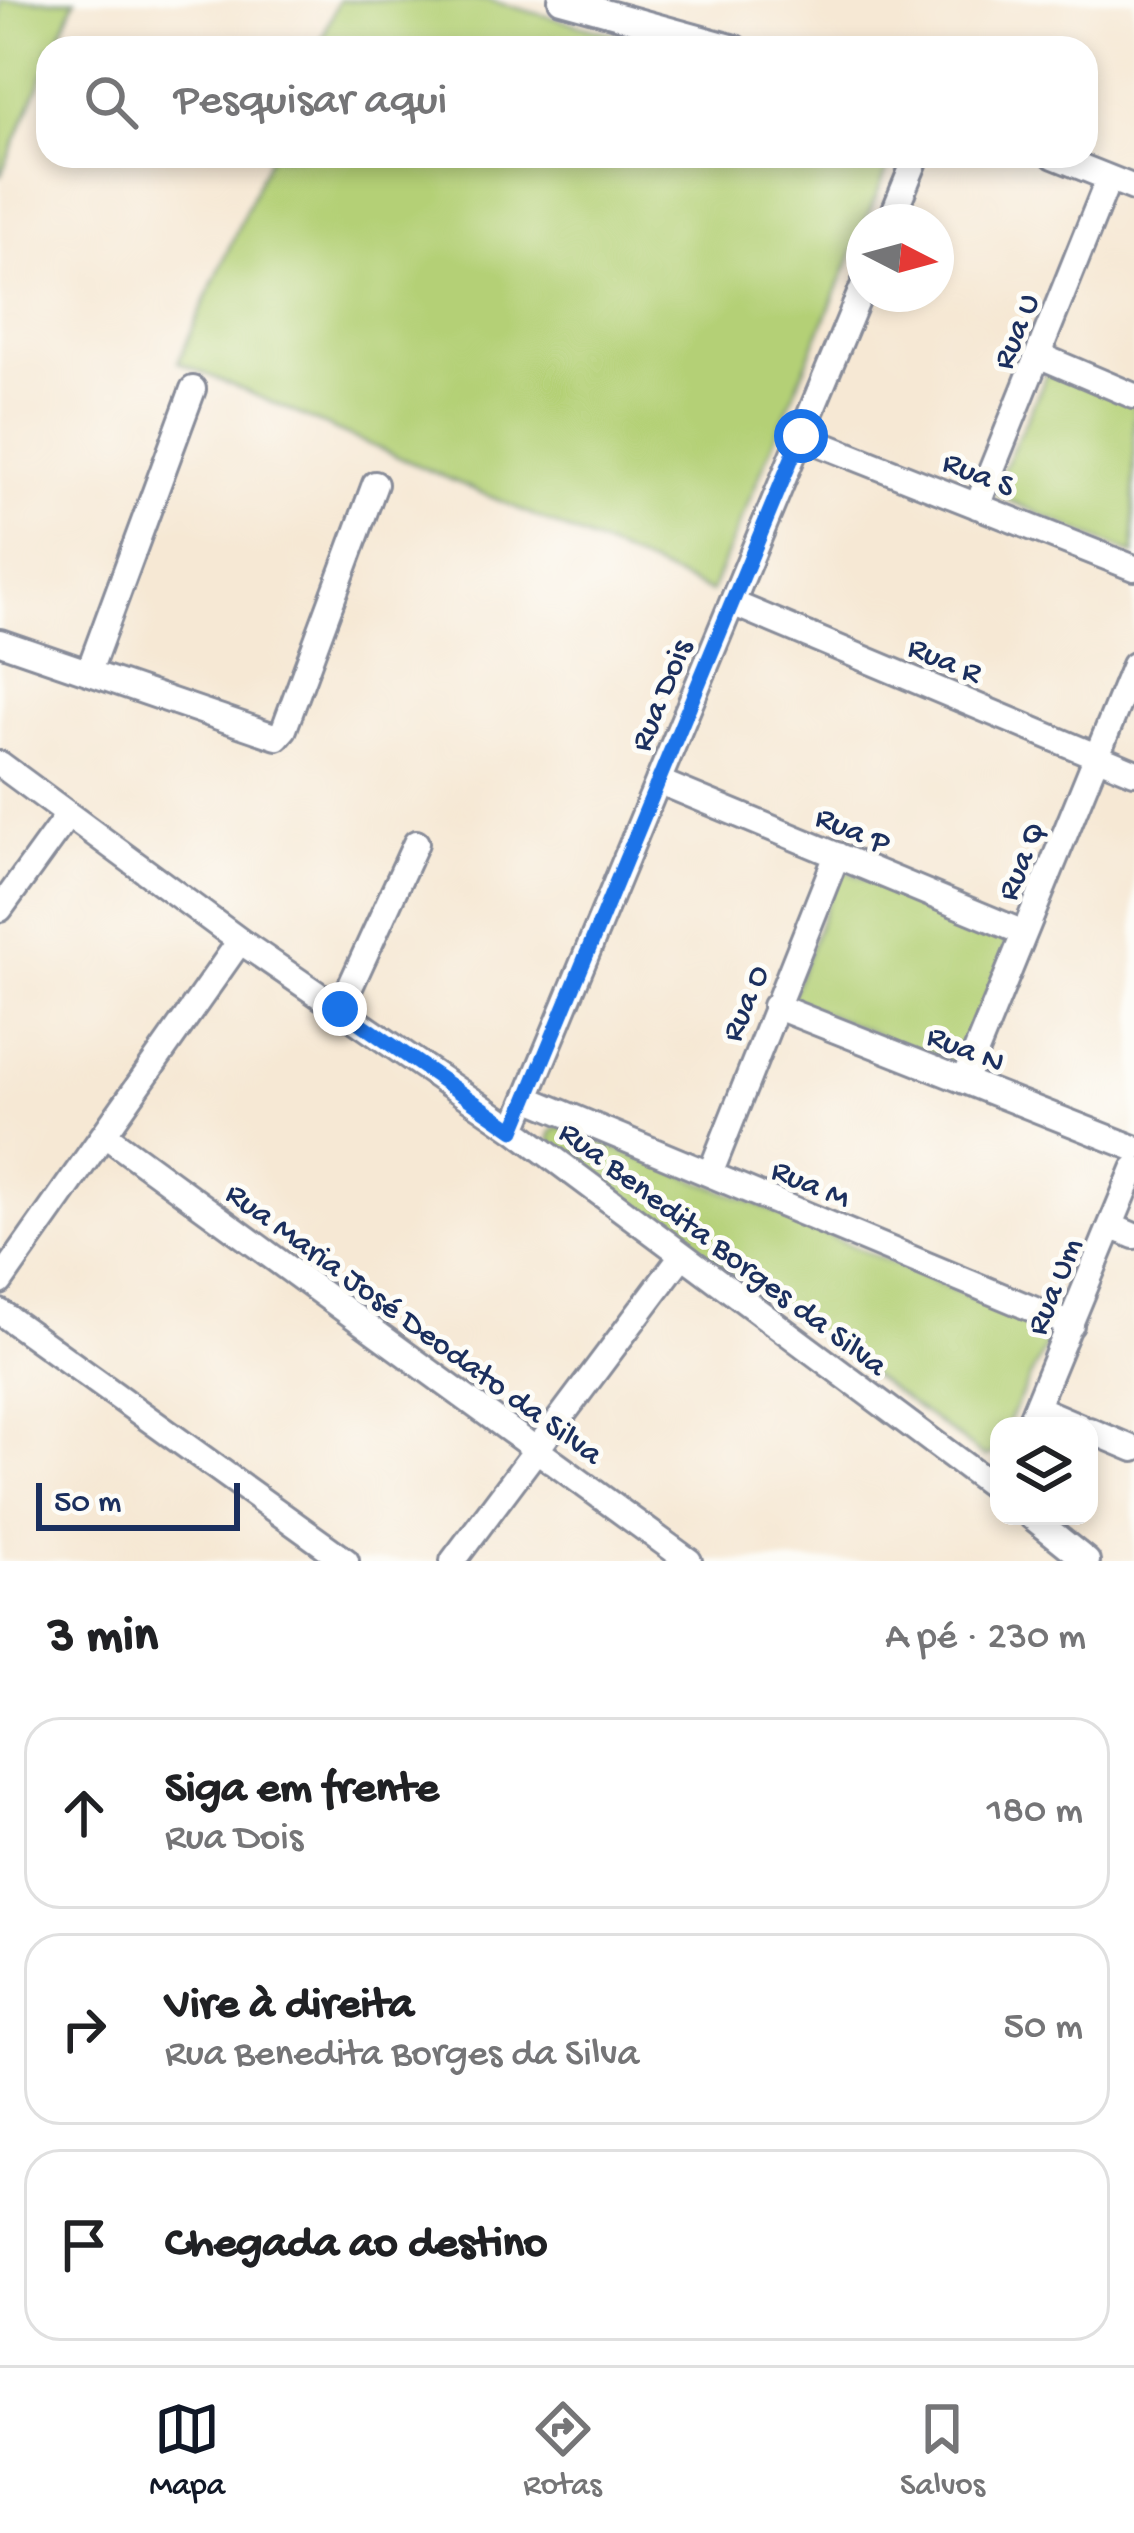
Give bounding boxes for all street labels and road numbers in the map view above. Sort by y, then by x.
street label: Rua U [986,289,1051,376]
street label: Rua S [936,445,1020,508]
street label: Rua R [901,630,988,696]
street label: Rua Dois [624,634,703,758]
street label: Rua P [809,800,895,865]
street label: Rua Q [991,818,1056,907]
street label: Rua O [715,960,780,1048]
street label: Rua N [920,1019,1009,1084]
street label: Rua Benedita Borges da Silva [550,1115,894,1388]
street label: Rua M [765,1153,856,1220]
street label: Rua Maria José Deodato da Silva [217,1176,610,1476]
street label: Rua Um [1020,1233,1093,1341]

